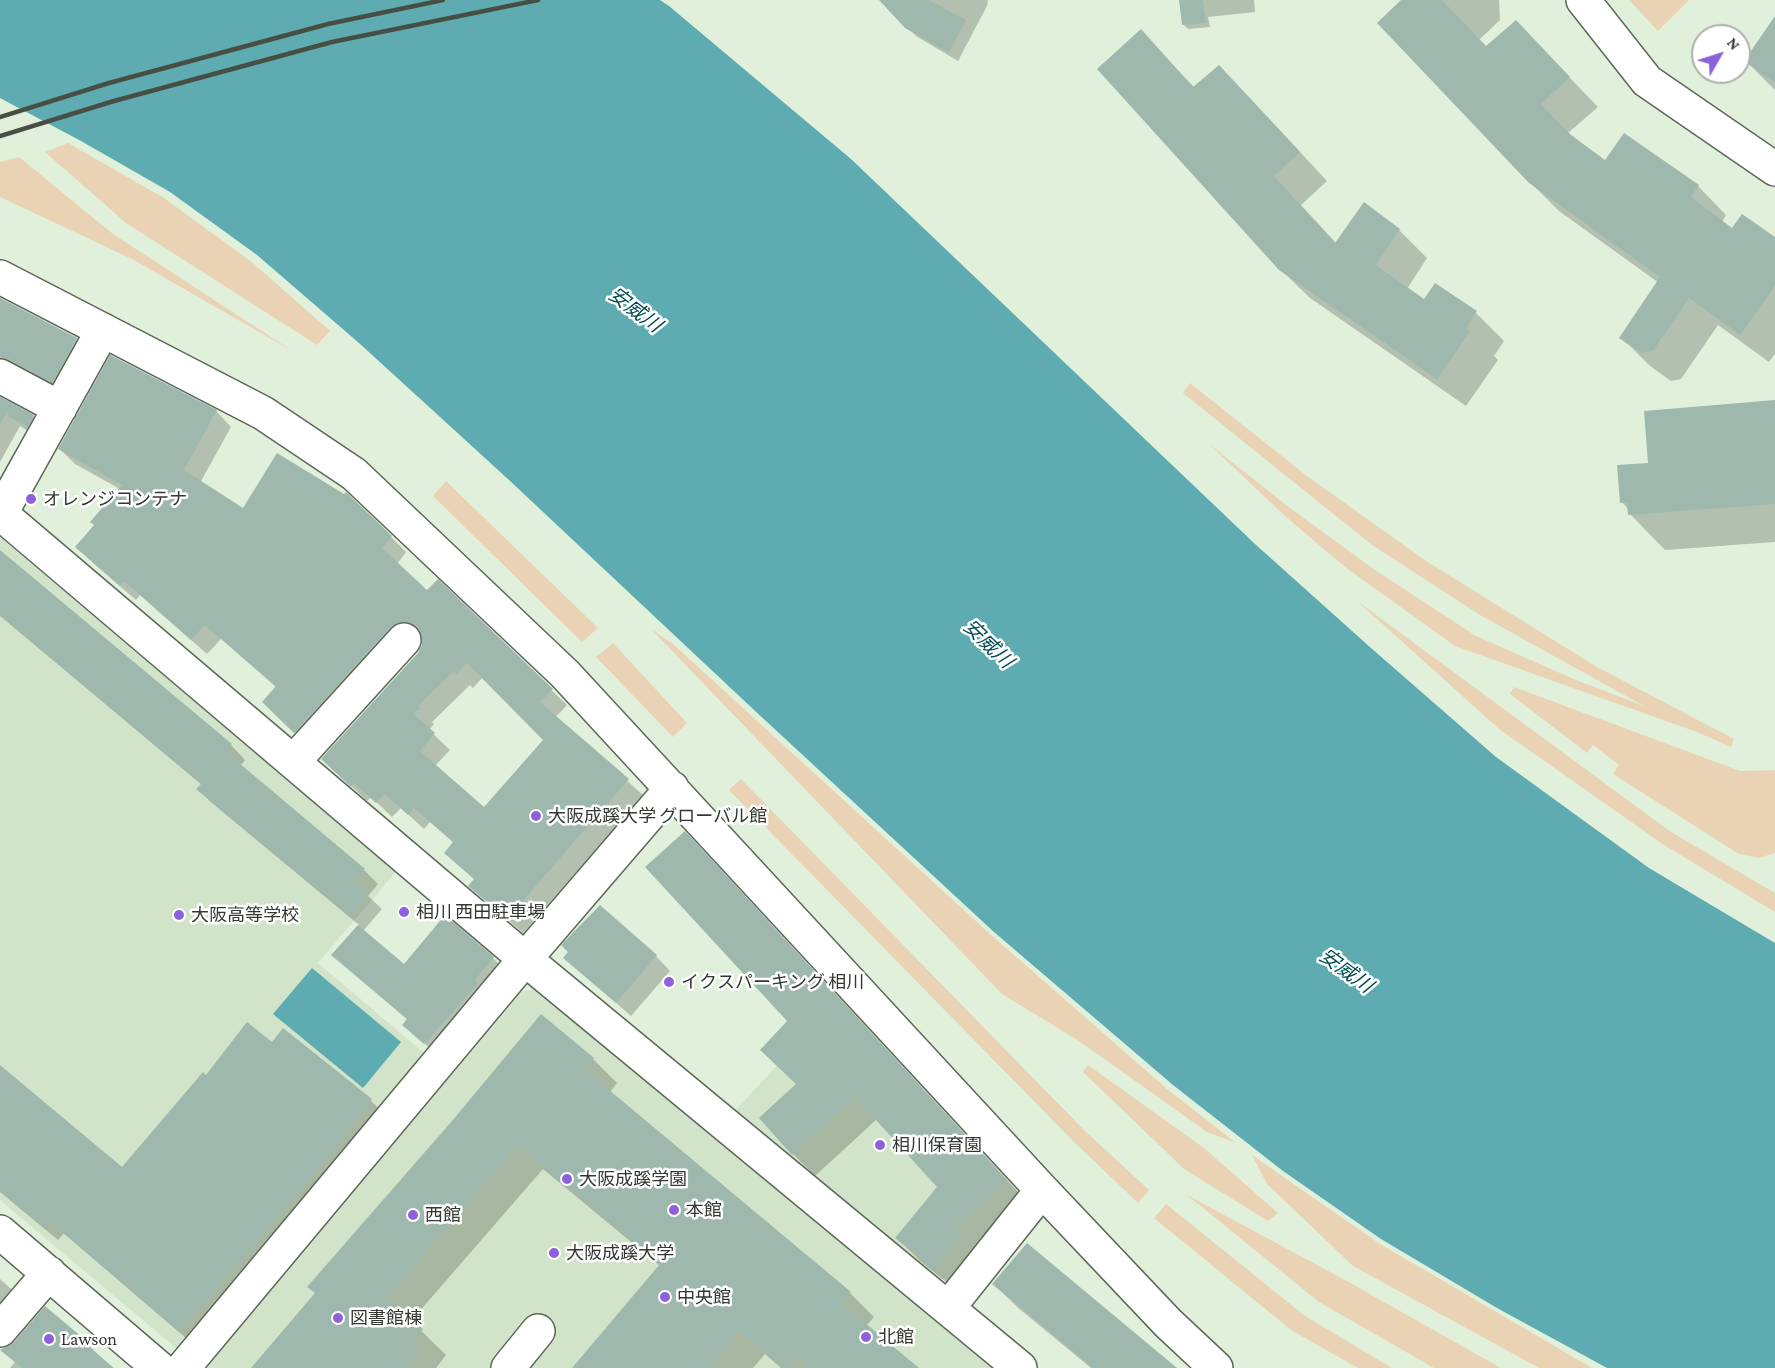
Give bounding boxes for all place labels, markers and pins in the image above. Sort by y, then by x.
place label: オレンジコンテナ [43,488,187,510]
marker: オレンジコンテナ [24,492,38,506]
place label: 大阪成蹊大学 グローバル館 [548,805,767,827]
marker: 大阪成蹊大学 グローバル館 [529,809,543,823]
place label: 相川 西田駐車場 [416,901,545,923]
place label: 大阪高等学校 [191,904,299,926]
marker: 相川 西田駐車場 [397,905,411,919]
marker: 大阪高等学校 [172,908,186,922]
place label: イクスパーキング 相川 [681,971,864,993]
marker: イクスパーキング 相川 [662,975,676,989]
place label: 相川保育園 [892,1134,982,1156]
marker: 相川保育園 [873,1138,887,1152]
place label: 大阪成蹊学園 [579,1168,687,1190]
marker: 大阪成蹊学園 [560,1172,574,1186]
place label: 本館 [686,1199,722,1221]
marker: 本館 [667,1203,681,1217]
place label: 西館 [425,1204,461,1226]
marker: 西館 [406,1208,420,1222]
place label: 大阪成蹊大学 [566,1242,674,1264]
marker: 大阪成蹊大学 [547,1246,561,1260]
place label: 中央館 [677,1286,731,1308]
marker: 中央館 [658,1290,672,1304]
place label: 図書館棟 [350,1307,422,1329]
marker: 図書館棟 [331,1311,345,1325]
place label: 北館 [878,1326,914,1348]
place label: Lawson [61,1328,117,1350]
marker: 北館 [859,1330,873,1344]
marker: Lawson [42,1332,56,1346]

